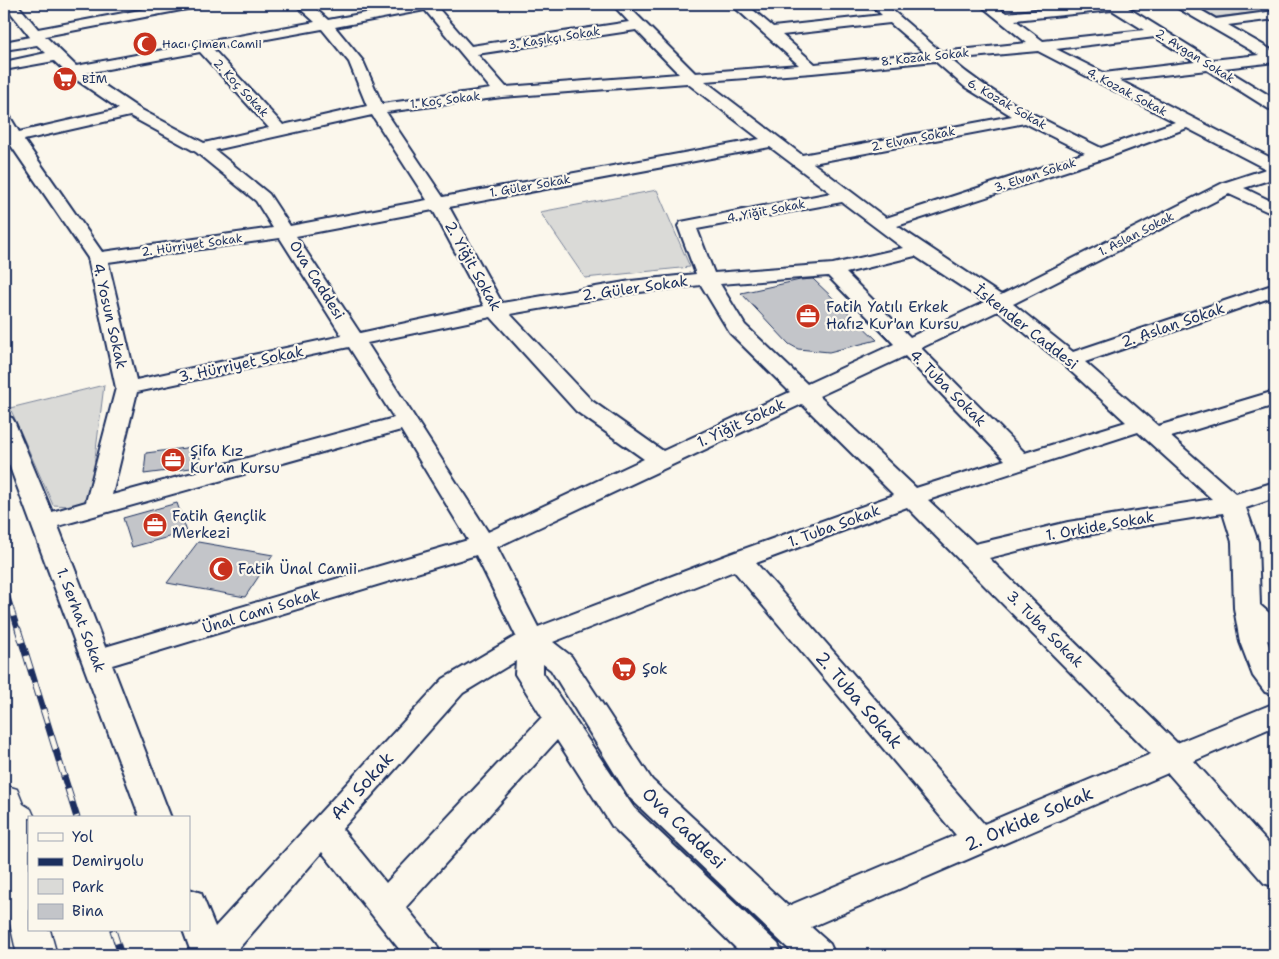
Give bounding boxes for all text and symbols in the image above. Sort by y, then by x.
street label: 3. Kaşıkçı Sokak [507,23,601,53]
street label: 2. Avgan Sokak [1152,25,1238,87]
mosque icon: Hacı Çimen Camii [132,31,158,57]
place label: Hacı Çimen Camii [162,36,262,52]
street label: 8. Kozak Sokak [880,44,970,70]
street label: 2. Koç Sokak [210,55,272,121]
street label: 4. Kozak Sokak [1084,64,1170,120]
supermarket icon: BİM [52,66,78,92]
place label: BİM [82,71,108,87]
street label: 6. Kozak Sokak [964,75,1050,133]
street label: 1. Koç Sokak [409,88,481,112]
street label: 2. Elvan Sokak [870,123,957,155]
street label: 3. Elvan Sokak [992,154,1078,196]
street label: 1. Güler Sokak [488,171,572,201]
street label: 4. Yiğit Sokak [725,196,807,226]
street label: 1. Aslan Sokak [1095,208,1177,260]
street label: 2. Yiğit Sokak [440,217,506,315]
street label: 2. Hürriyet Sokak [140,230,244,260]
street label: Ova Caddesi [285,237,349,323]
street label: 4. Yosun Sokak [88,261,132,371]
street label: 2. Güler Sokak [581,271,689,305]
street label: İskender Caddesi [970,280,1082,374]
place label: Fatih Yatılı Erkek Hafız Kur'an Kursu [826,297,959,334]
street label: 2. Aslan Sokak [1119,298,1227,352]
office icon: Fatih Yatılı Erkek Hafız Kur'an Kursu [795,303,821,329]
street label: 3. Hürriyet Sokak [177,341,305,387]
street label: 4. Tuba Sokak [905,345,991,431]
street label: 1. Yiğit Sokak [694,394,788,452]
place label: Şifa Kız Kur'an Kursu [190,441,280,478]
office icon: Şifa Kız Kur'an Kursu [160,447,186,473]
street label: 1. Tuba Sokak [785,500,883,552]
place label: Fatih Gençlik Merkezi [172,506,267,543]
street label: 1. Orkide Sokak [1044,507,1156,545]
office icon: Fatih Gençlik Merkezi [142,512,168,538]
mosque icon: Fatih Ünal Camii [208,556,234,582]
place label: Fatih Ünal Camii [238,559,357,579]
street label: 1. Serhat Sokak [52,565,110,675]
street label: Ünal Cami Sokak [200,584,322,638]
street label: 3. Tuba Sokak [1002,586,1088,672]
street label: 2. Tuba Sokak [810,646,908,754]
supermarket icon: Şok [611,656,637,682]
place label: Şok [642,659,668,679]
street label: Arı Sokak [325,747,399,825]
street label: 2. Orkide Sokak [961,781,1097,857]
street label: Ova Caddesi [637,782,731,874]
legend [28,816,190,932]
text: Yol [72,827,94,847]
text: Demiryolu [72,851,144,871]
text: Park [72,877,104,897]
text: Bina [72,901,104,921]

